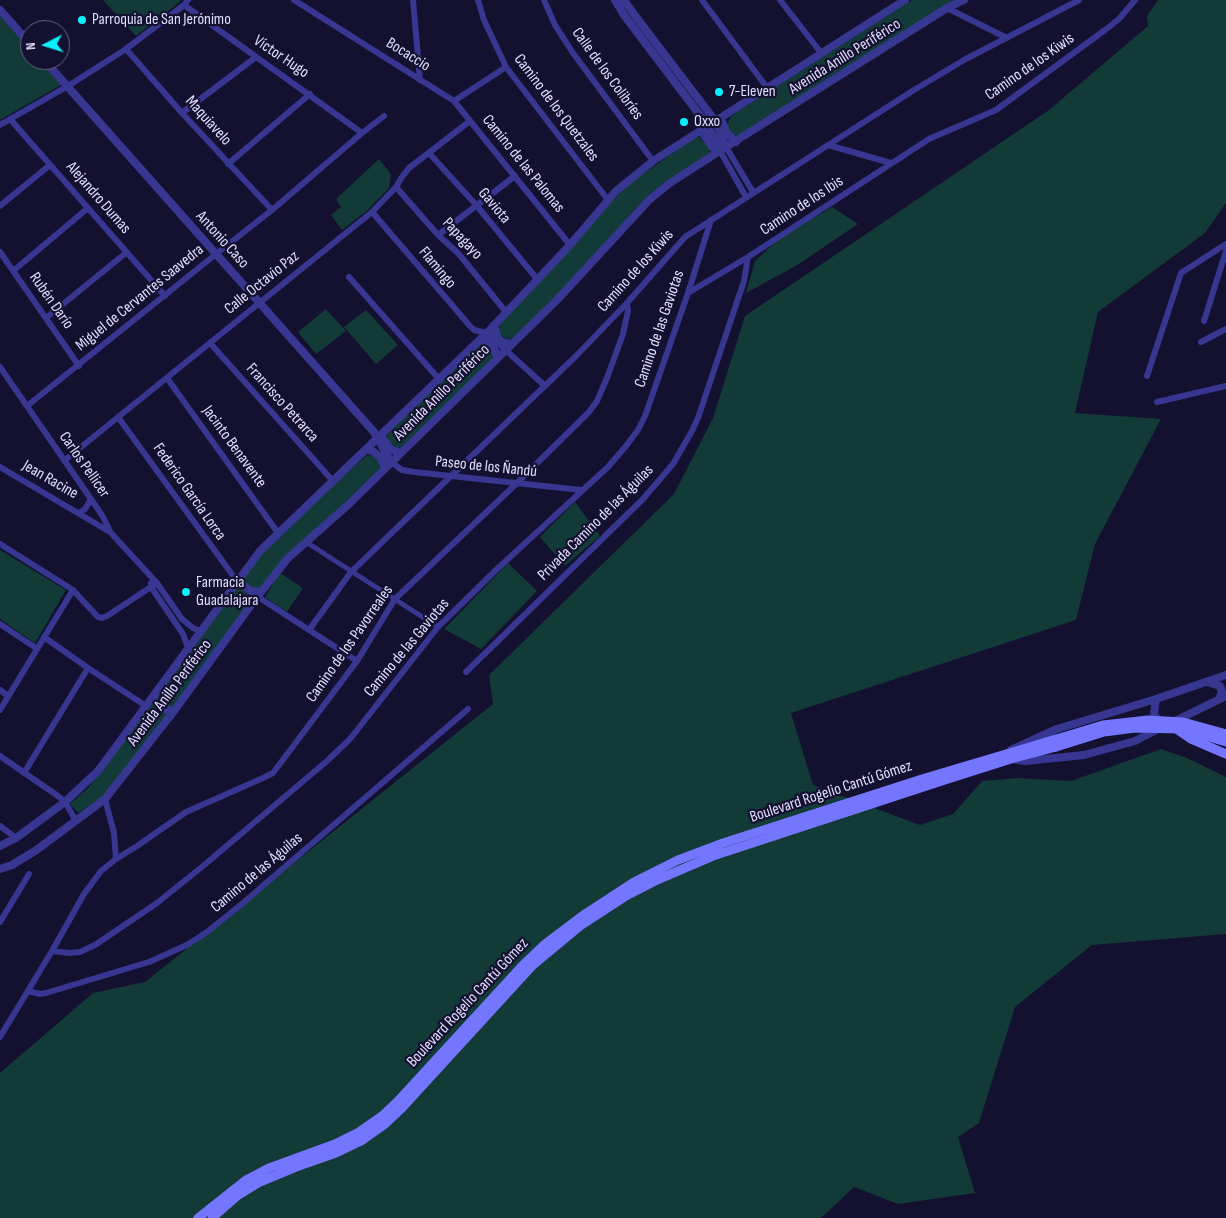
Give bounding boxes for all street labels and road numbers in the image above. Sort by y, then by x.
street label: Avenida Anillo Periférico [785,15,905,99]
street label: Calle de los Colibríes [567,24,647,124]
street label: Camino de los Kiwis [982,29,1078,105]
street label: Víctor Hugo [250,31,312,83]
street label: Bocaccio [382,34,434,76]
street label: Camino de los Quetzales [509,51,603,165]
street label: Maquiavelo [181,92,235,150]
street label: Camino de las Palomas [478,111,568,217]
street label: Alejandro Dumas [61,158,135,238]
street label: Camino de los Ibis [757,172,847,240]
street label: Gaviota [474,184,514,228]
street label: Antonio Caso [191,207,253,273]
street label: Papagayo [438,214,486,264]
street label: Camino de los Kiwis [594,226,678,316]
street label: Miguel de Cervantes Saavedra [72,240,208,356]
street label: Flamingo [414,243,460,293]
street label: Calle Octavio Paz [221,247,303,319]
street label: Camino de las Gaviotas [631,268,689,390]
street label: Rubén Darío [25,269,77,333]
street label: Avenida Anillo Periférico [390,341,494,445]
street label: Francisco Petrarca [242,360,322,446]
street label: Jacinto Benavente [198,402,270,492]
street label: Carlos Pellicer [54,428,114,502]
street label: Federico García Lorca [148,440,230,544]
street label: Paseo de los Ñandú [434,452,538,482]
street label: Jean Racine [19,456,81,504]
street label: Privada Camino de las Águilas [534,461,658,585]
street label: Camino de los Pavorreales [302,582,398,706]
street label: Camino de las Gaviotas [360,595,454,701]
street label: Avenida Anillo Periférico [124,636,216,750]
street label: Boulevard Rogelio Cantú Gómez [748,757,914,827]
street label: Camino de las Águilas [207,829,307,917]
street label: Boulevard Rogelio Cantú Gómez [403,935,533,1071]

